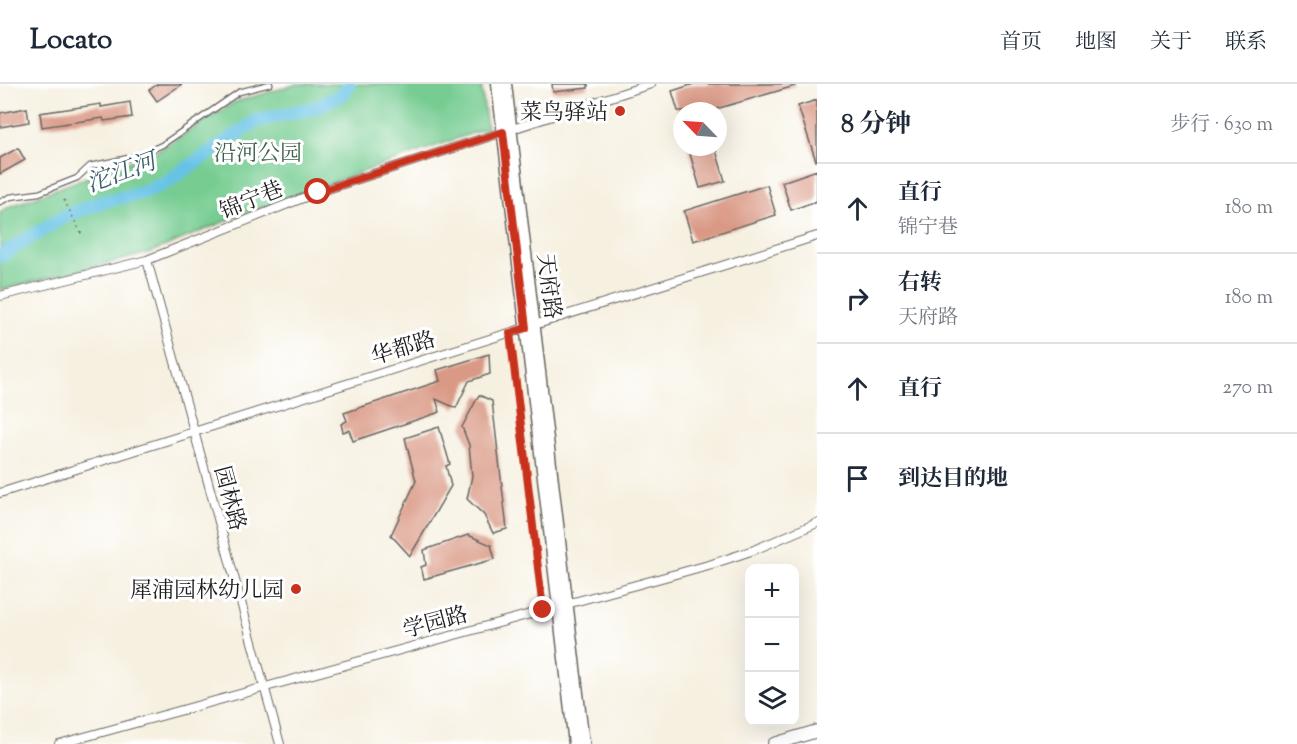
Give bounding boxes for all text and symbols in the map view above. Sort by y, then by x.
text: Locato [30,21,112,61]
text: 首页 [1000,28,1042,58]
text: 地图 [1075,28,1117,58]
text: 关于 [1150,28,1192,58]
text: 联系 [1225,28,1267,58]
place label: 菜鸟驿站 [520,98,608,130]
north arrow [673,102,727,156]
marker: 菜鸟驿站 [613,104,627,118]
text: 8 分钟 [841,107,912,144]
text: 步行 · 630 m [1170,111,1273,140]
park label: 沿河公园 [214,139,302,171]
water label: 沱江河 [82,144,165,202]
street label: 锦宁巷 [216,175,289,229]
route start [304,178,330,204]
text: 直行 [898,178,942,210]
icon: ahead [841,192,874,225]
text: 180 m [1225,194,1273,223]
text: 锦宁巷 [898,214,958,243]
street label: 天府路 [527,252,567,321]
text: 右转 [898,268,942,300]
icon: right [841,282,874,315]
text: 180 m [1225,284,1273,313]
text: 天府路 [898,304,958,333]
street label: 华都路 [368,325,440,375]
icon: ahead [841,372,874,405]
text: 直行 [898,374,942,406]
text: 270 m [1223,374,1273,403]
icon: arrive [841,462,874,495]
street label: 园林路 [204,463,252,535]
text: 到达目的地 [898,464,1008,496]
map controls [745,564,799,726]
button: + [745,564,799,618]
place label: 犀浦园林幼儿园 [130,576,284,608]
marker: 犀浦园林幼儿园 [289,582,303,596]
route end [529,596,555,622]
street label: 学园路 [400,600,472,648]
button: − [745,618,799,672]
button: layers [745,672,799,726]

